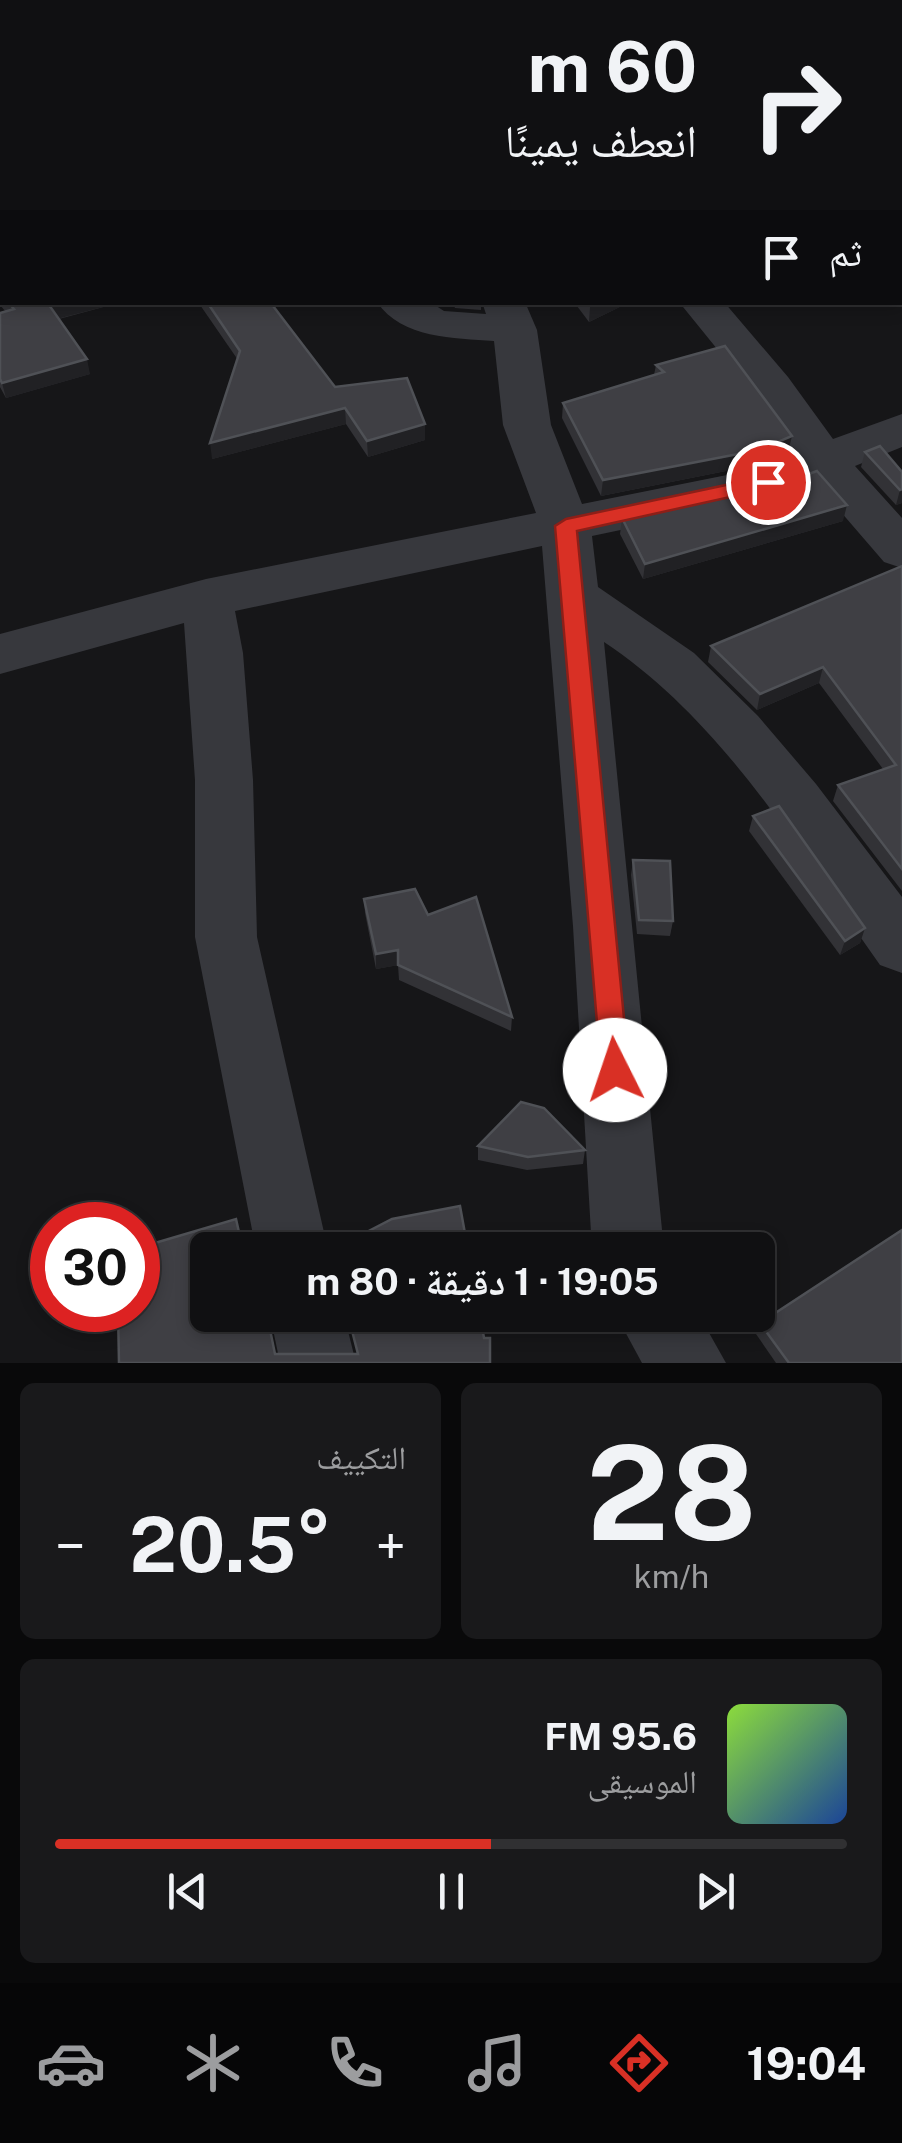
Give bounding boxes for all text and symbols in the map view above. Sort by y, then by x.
text: 60 m [527,25,697,108]
icon: right [732,40,862,170]
text: انعطف يمينًا [505,114,697,167]
icon: arrive [754,230,809,285]
text: ثم [829,230,862,275]
pin [726,440,811,525]
icon: arrive [741,455,796,510]
position arrow [563,1018,667,1122]
speed limit sign: 30 [30,1202,160,1332]
text: 19:05 · 1 دقيقة · 80 m [306,1259,659,1304]
text: 28 [587,1417,756,1569]
text: التكييف [316,1439,406,1476]
text: 20.5° [129,1501,332,1589]
text: − [55,1514,86,1578]
text: + [375,1514,406,1578]
text: km/h [634,1558,709,1595]
text: 95.6 FM [544,1714,697,1759]
text: الموسيقى [587,1763,697,1800]
icon: previous [160,1864,215,1919]
icon: pause [424,1864,479,1919]
icon: next [688,1864,743,1919]
icon: car [36,2028,106,2098]
icon: climate [178,2028,248,2098]
icon: phone [320,2028,390,2098]
icon: music [462,2028,532,2098]
icon: directions [604,2028,674,2098]
text: 19:04 [747,2037,866,2090]

